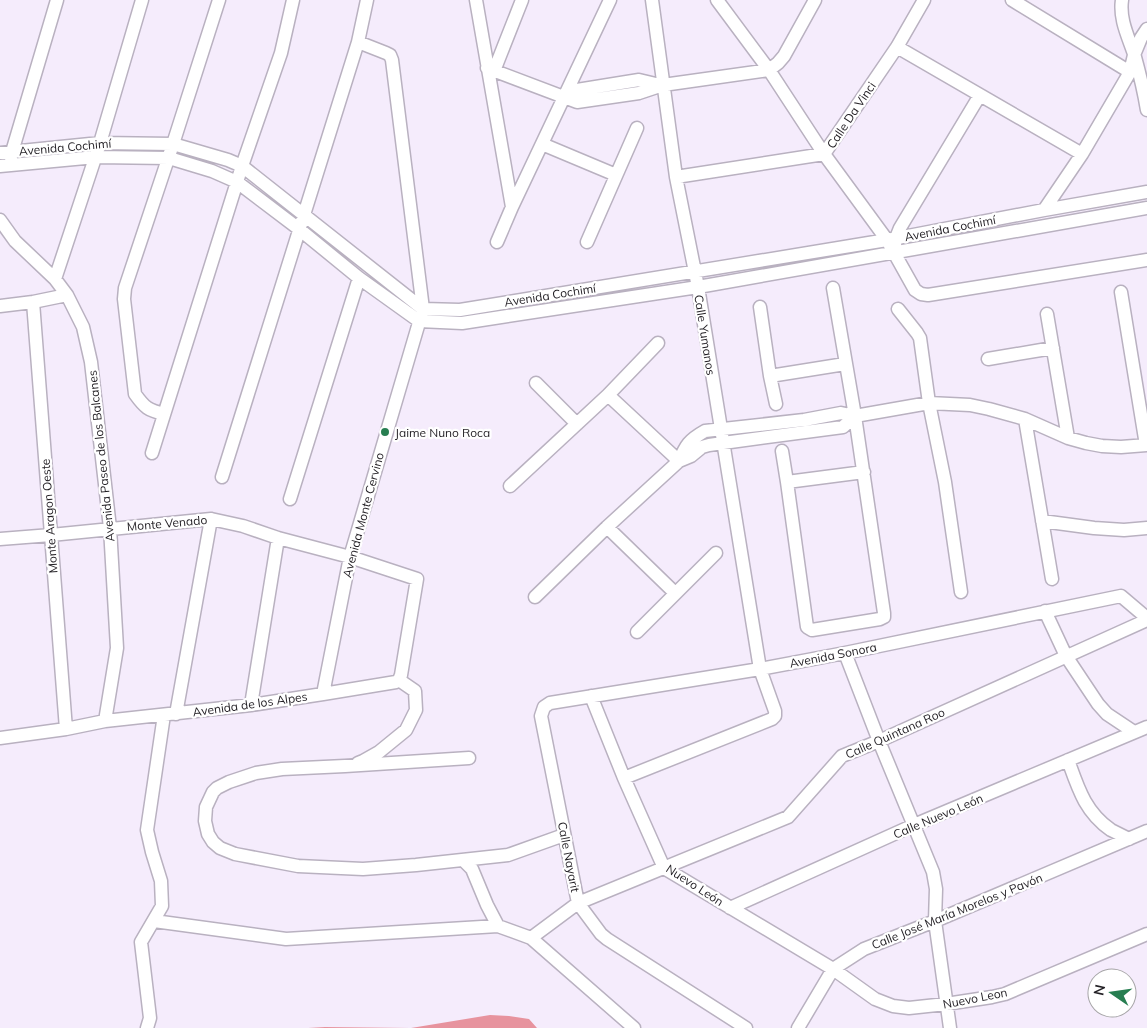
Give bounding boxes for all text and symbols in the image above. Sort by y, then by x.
street label: Calle Da Vinci [823,79,879,151]
street label: Avenida Cochimí [18,135,113,159]
street label: Avenida Cochimí [903,212,998,244]
street label: Avenida Cochimí [503,280,598,310]
street label: Calle Yumanos [691,294,719,376]
street label: Avenida Paseo de los Balcanes [85,369,117,543]
place label: Jaime Nuno Roca [395,425,490,440]
marker: Jaime Nuno Roca [379,426,391,438]
street label: Avenida Monte Cervino [339,451,387,579]
street label: Monte Aragon Oeste [38,458,60,574]
street label: Monte Venado [126,512,208,534]
street label: Avenida Sonora [788,639,878,671]
street label: Avenida de los Alpes [192,689,308,719]
street label: Calle Quintana Roo [843,704,947,762]
street label: Calle Nuevo León [891,790,985,842]
street label: Calle Nayarit [555,820,583,894]
street label: Nuevo León [663,861,727,909]
street label: Calle José María Morelos y Pavón [869,870,1045,952]
north arrow [1087,968,1137,1018]
text: N [1089,983,1109,997]
street label: Nuevo Leon [941,984,1009,1012]

